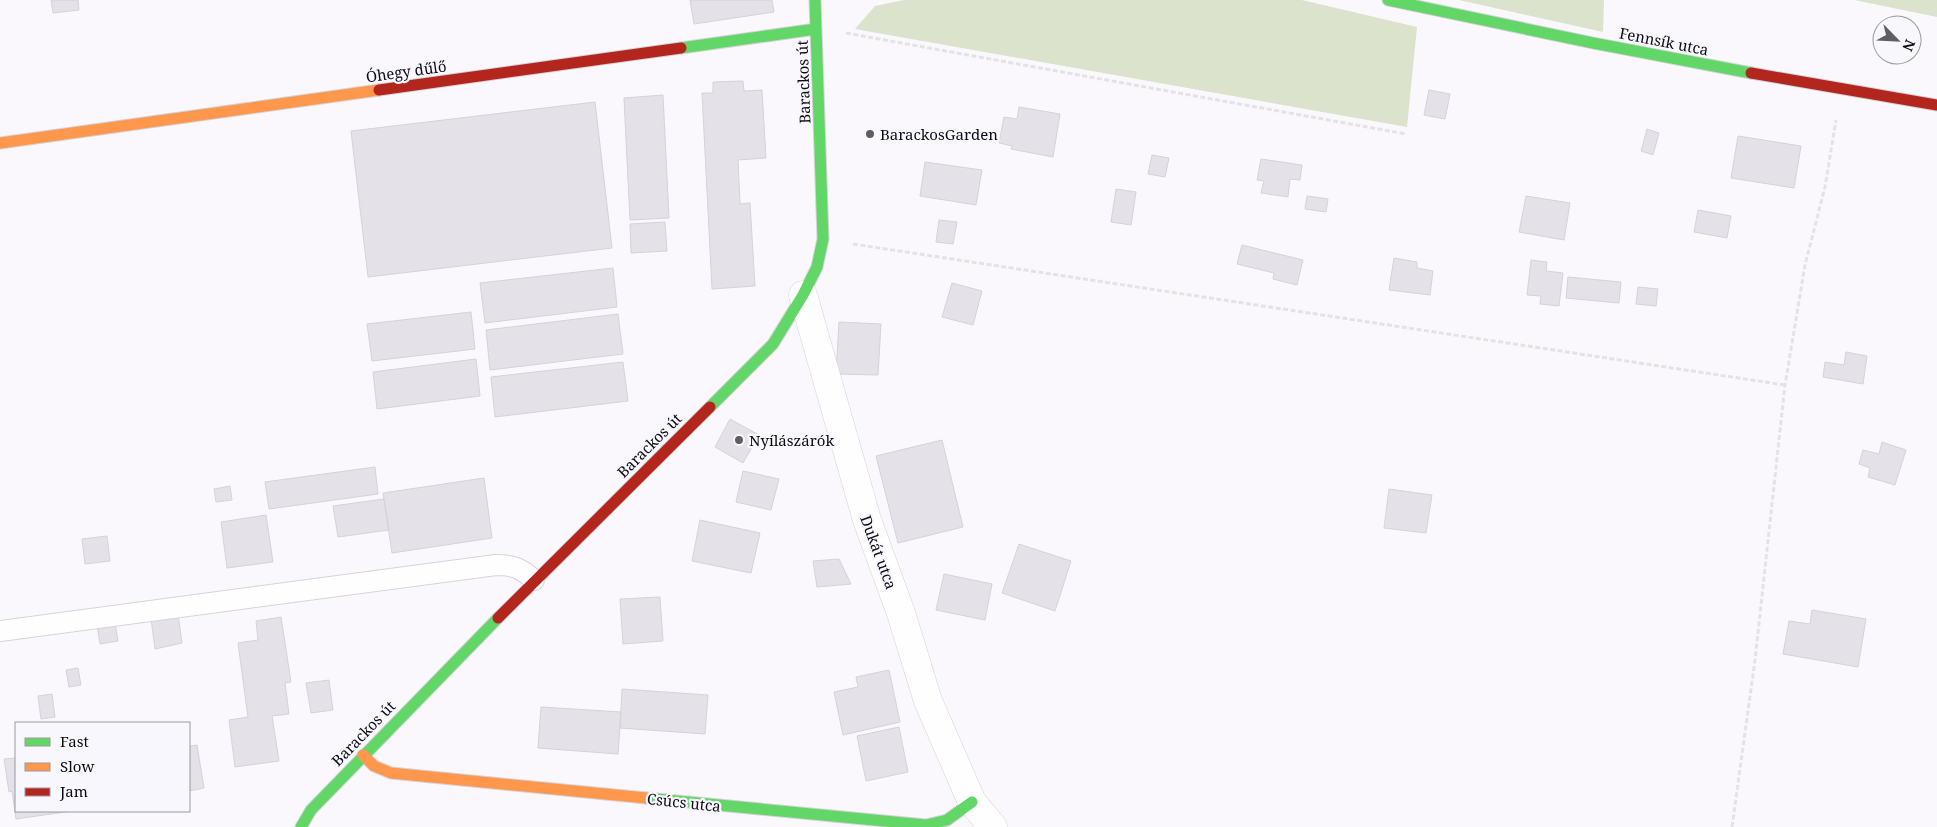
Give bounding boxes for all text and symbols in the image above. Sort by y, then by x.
north arrow [1872,15,1922,65]
street label: Fennsík utca [1618,23,1710,59]
text: N [1898,37,1920,54]
street label: Barackos út [792,40,814,124]
street label: Óhegy dűlő [364,55,448,87]
place label: BarackosGarden [880,124,998,144]
marker: BarackosGarden [864,128,876,140]
street label: Barackos út [612,408,686,482]
place label: Nyílászárók [749,430,834,450]
marker: Nyílászárók [733,434,745,446]
street label: Dukát utca [856,512,902,592]
street label: Barackos út [327,696,399,770]
legend [15,722,190,812]
text: Fast [60,731,89,751]
text: Slow [60,756,94,776]
text: Jam [59,781,88,801]
street label: Csúcs utca [646,788,722,816]

